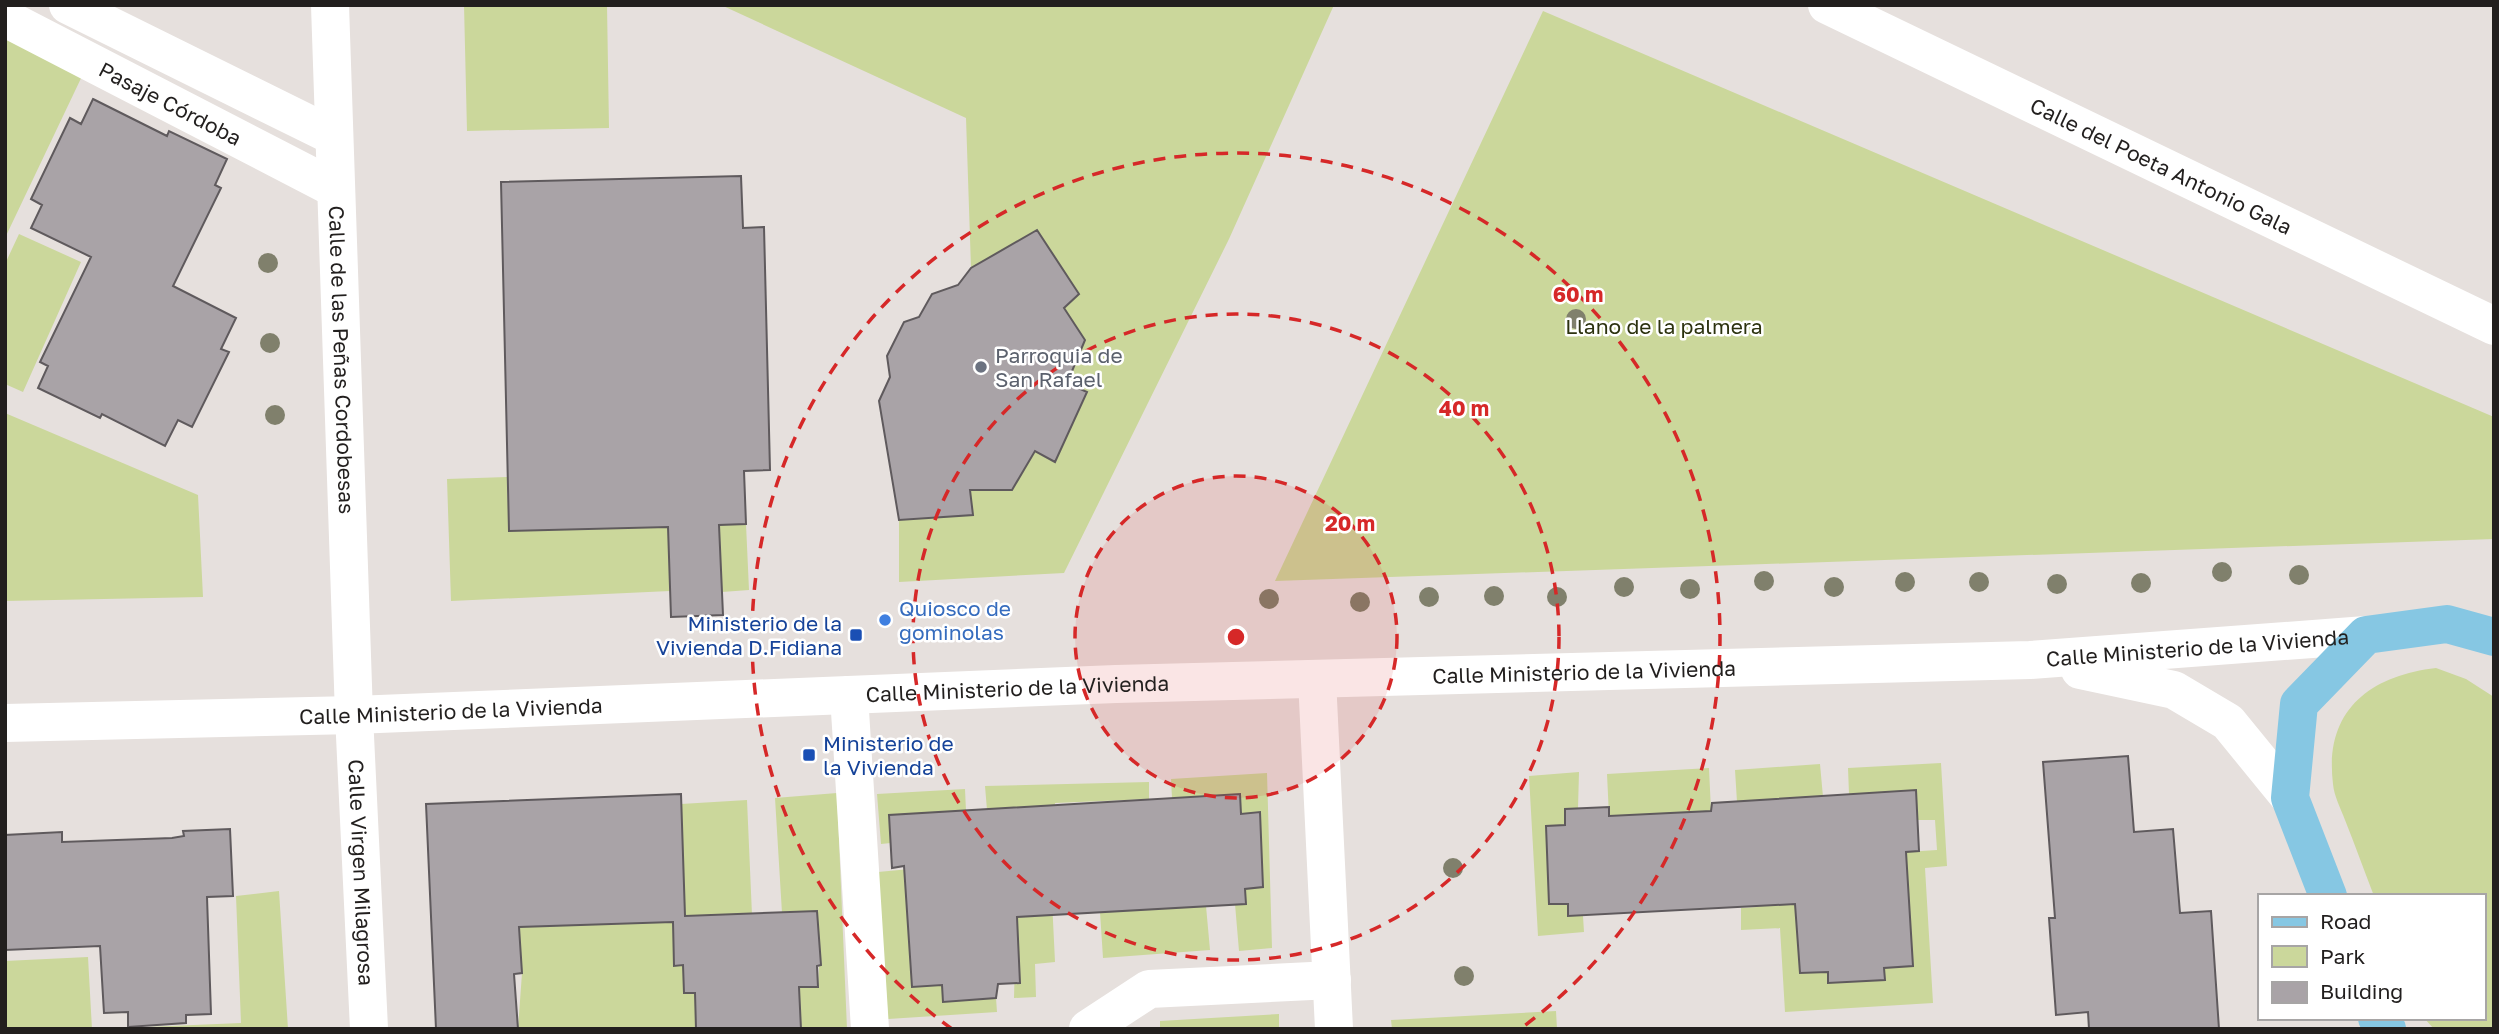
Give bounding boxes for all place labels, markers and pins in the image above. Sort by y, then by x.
place label: Parroquia de San Rafael [995,342,1123,392]
marker: Parroquia de San Rafael [973,359,989,375]
place label: Quiosco de gominolas [899,595,1011,645]
place label: Ministerio de la Vivienda D.Fidiana [656,610,842,660]
marker: Quiosco de gominolas [877,612,893,628]
centre of rings [1224,625,1248,649]
marker: Ministerio de la Vivienda D.Fidiana [848,627,864,643]
place label: Ministerio de la Vivienda [823,730,954,780]
marker: Ministerio de la Vivienda [801,747,817,763]

